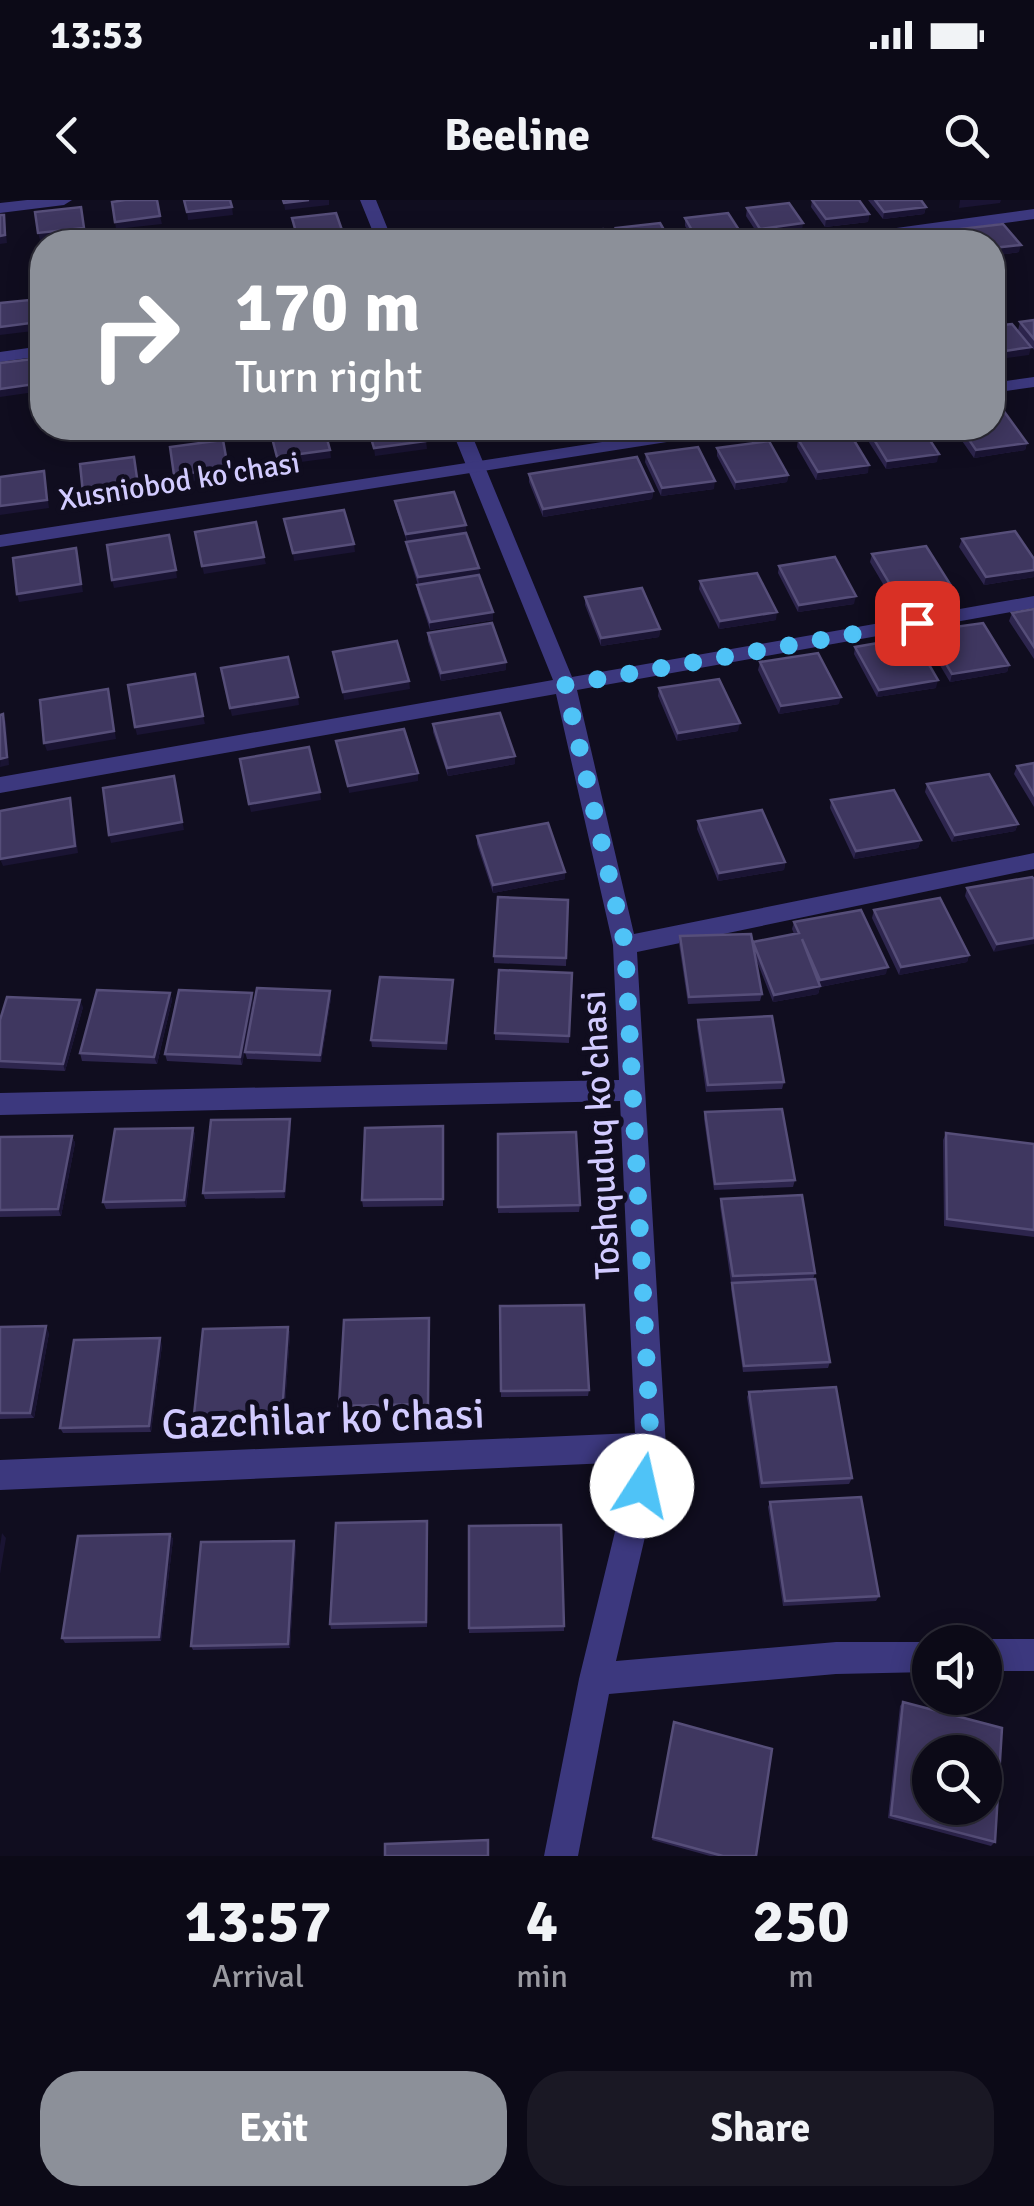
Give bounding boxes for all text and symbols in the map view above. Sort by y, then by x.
text: 13:53 [50,12,143,59]
icon: back [40,108,95,163]
text: Beeline [444,108,590,163]
icon: search [939,108,994,163]
text: 170 m [235,264,420,350]
icon: right [70,270,200,400]
text: Turn right [235,350,423,405]
street label: Xusniobod ko'chasi [56,444,302,519]
pin [875,581,960,666]
icon: arrive [890,596,945,651]
street label: Toshquduq ko'chasi [571,990,630,1280]
street label: Gazchilar ko'chasi [161,1388,486,1451]
position arrow [590,1434,694,1538]
map controls [912,1625,1002,1825]
button: sound [912,1625,1002,1715]
button: search [912,1735,1002,1825]
text: 13:57 [184,1885,332,1959]
text: 4 [526,1885,558,1959]
text: 250 [752,1885,850,1959]
text: Arrival [212,1957,304,1996]
text: min [516,1957,568,1996]
text: m [788,1957,814,1996]
button: Exit [40,2071,507,2186]
button: Share [527,2071,994,2186]

